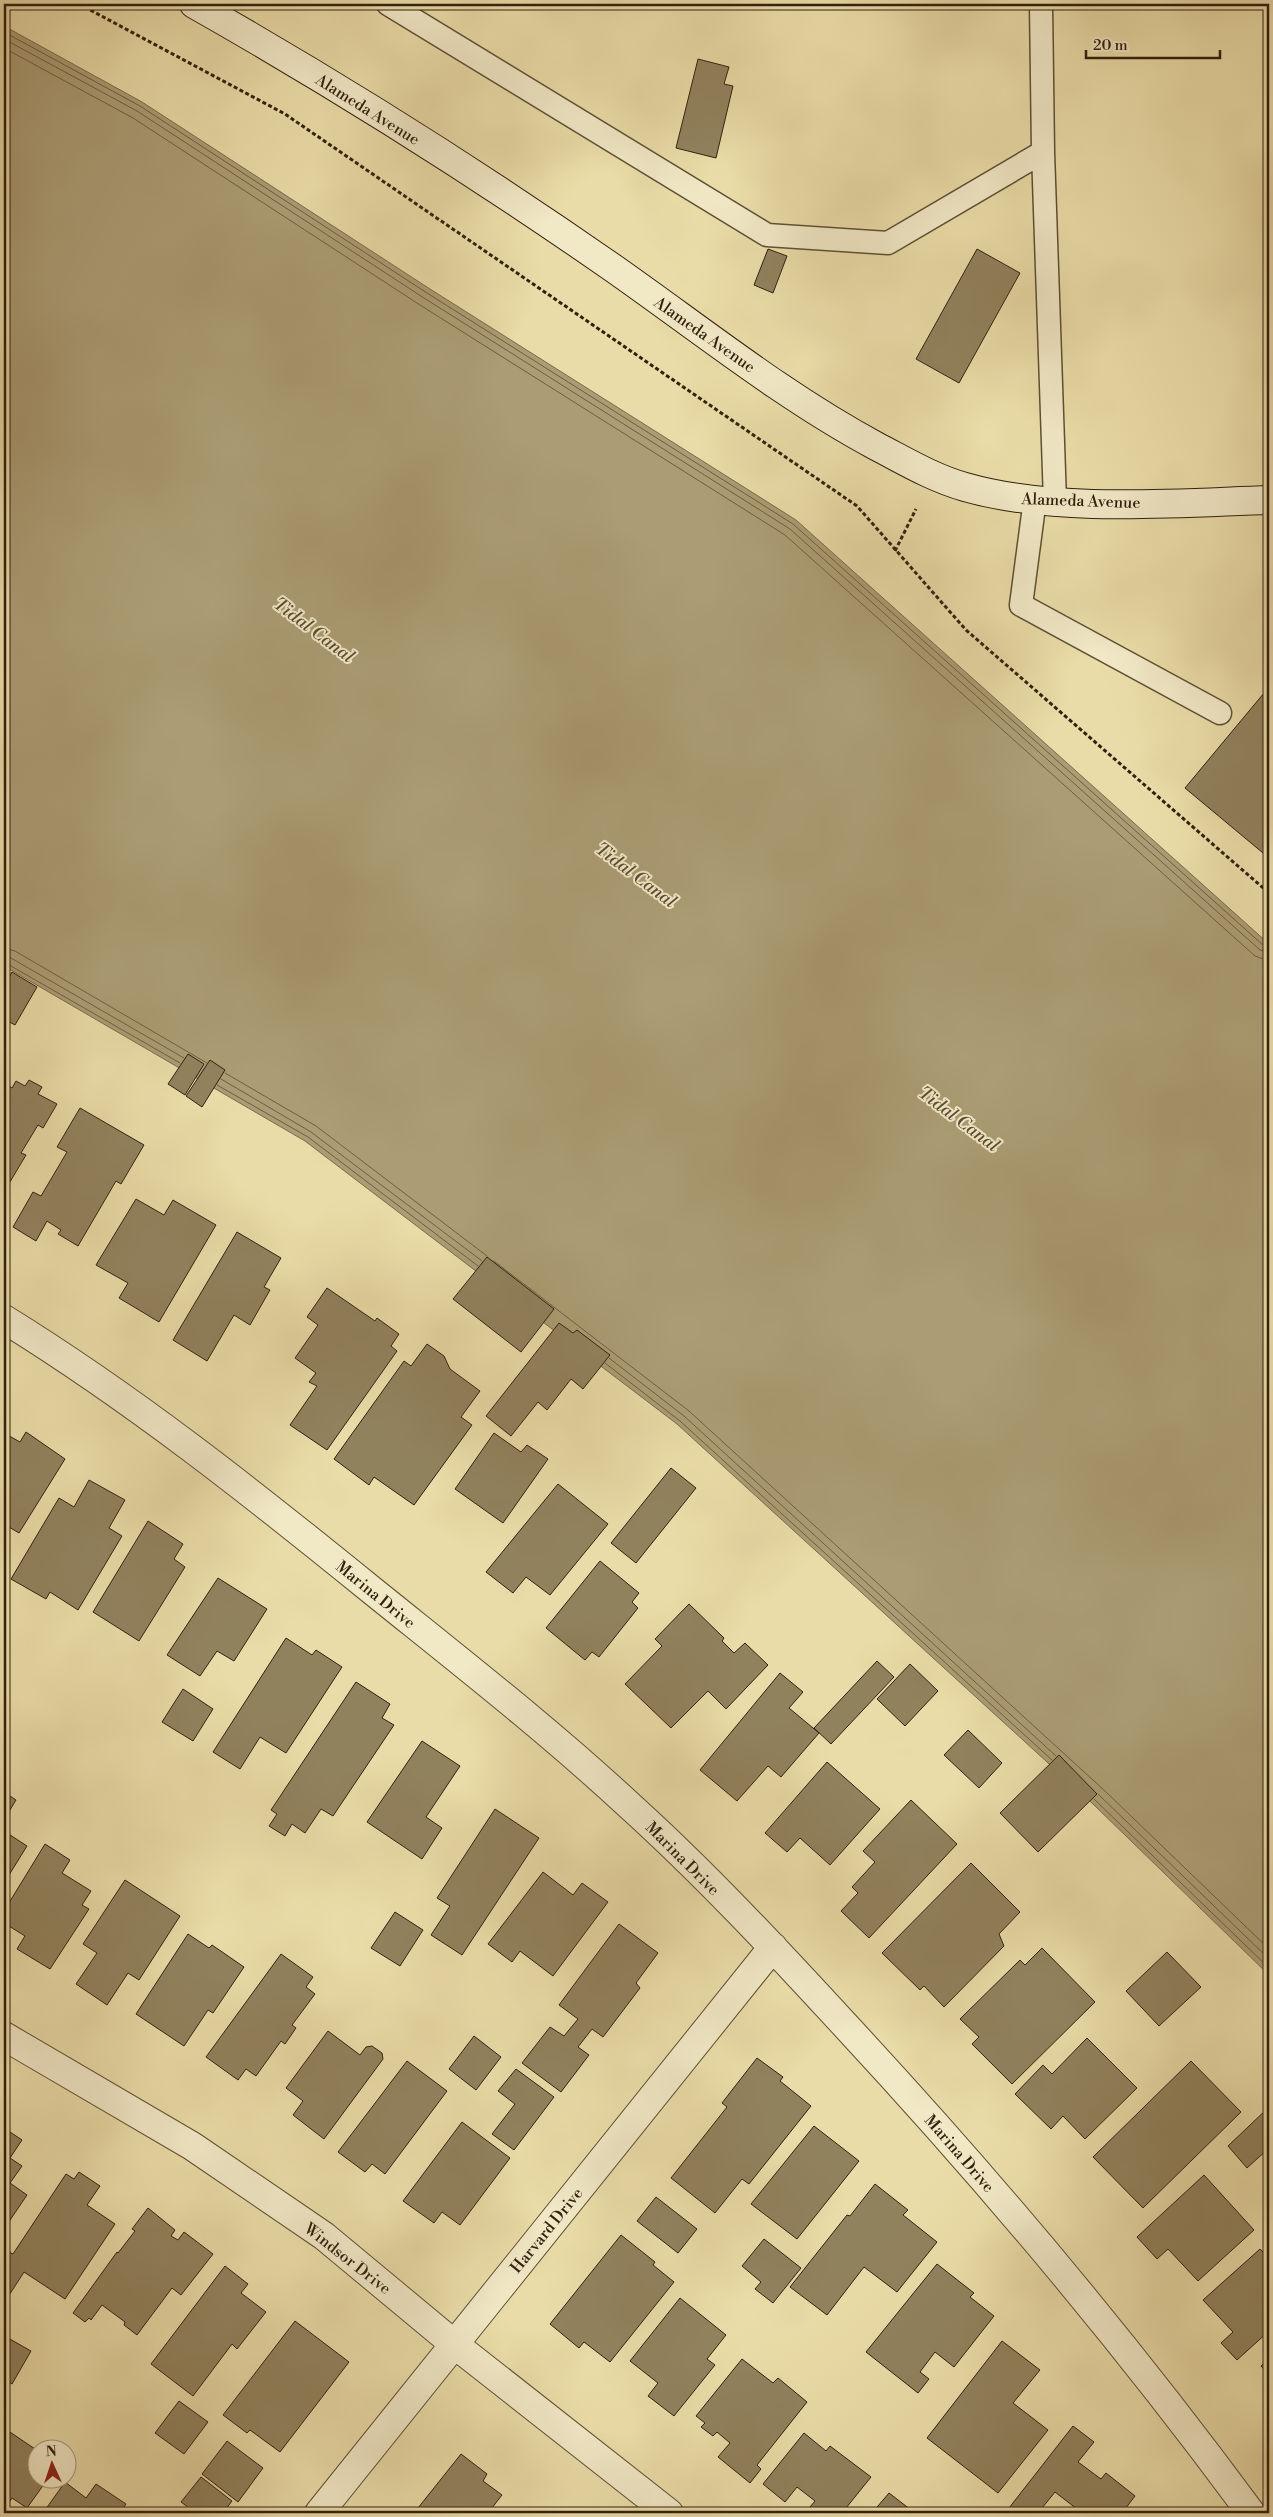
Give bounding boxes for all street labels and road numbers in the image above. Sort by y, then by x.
street label: Alameda Avenue [311,69,423,150]
street label: Alameda Avenue [649,292,759,377]
street label: Alameda Avenue [1020,489,1141,513]
street label: Marina Drive [332,1557,419,1633]
street label: Marina Drive [641,1818,723,1900]
street label: Marina Drive [920,2111,998,2197]
street label: Harvard Drive [506,2184,587,2277]
street label: Windsor Drive [299,2218,395,2299]

